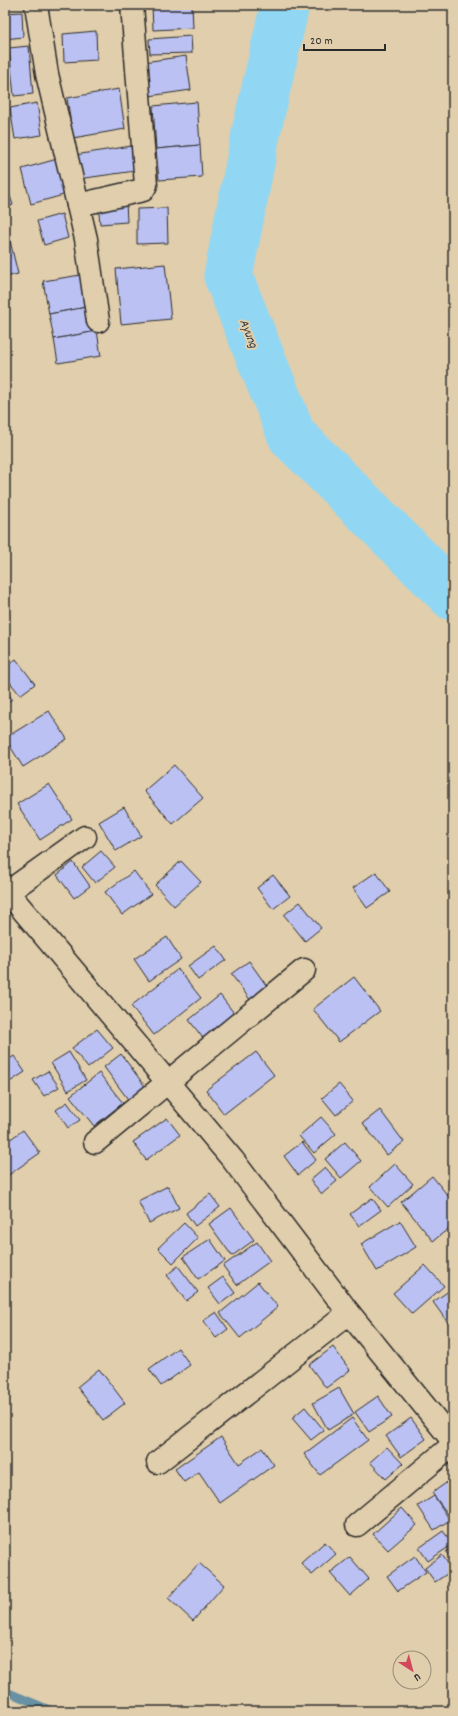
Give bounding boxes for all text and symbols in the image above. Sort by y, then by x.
scale bar [304,26,385,52]
text: 20 m [310,33,333,50]
water label: Ayung [233,317,263,352]
north arrow [392,1650,432,1690]
text: U [410,1668,424,1685]

